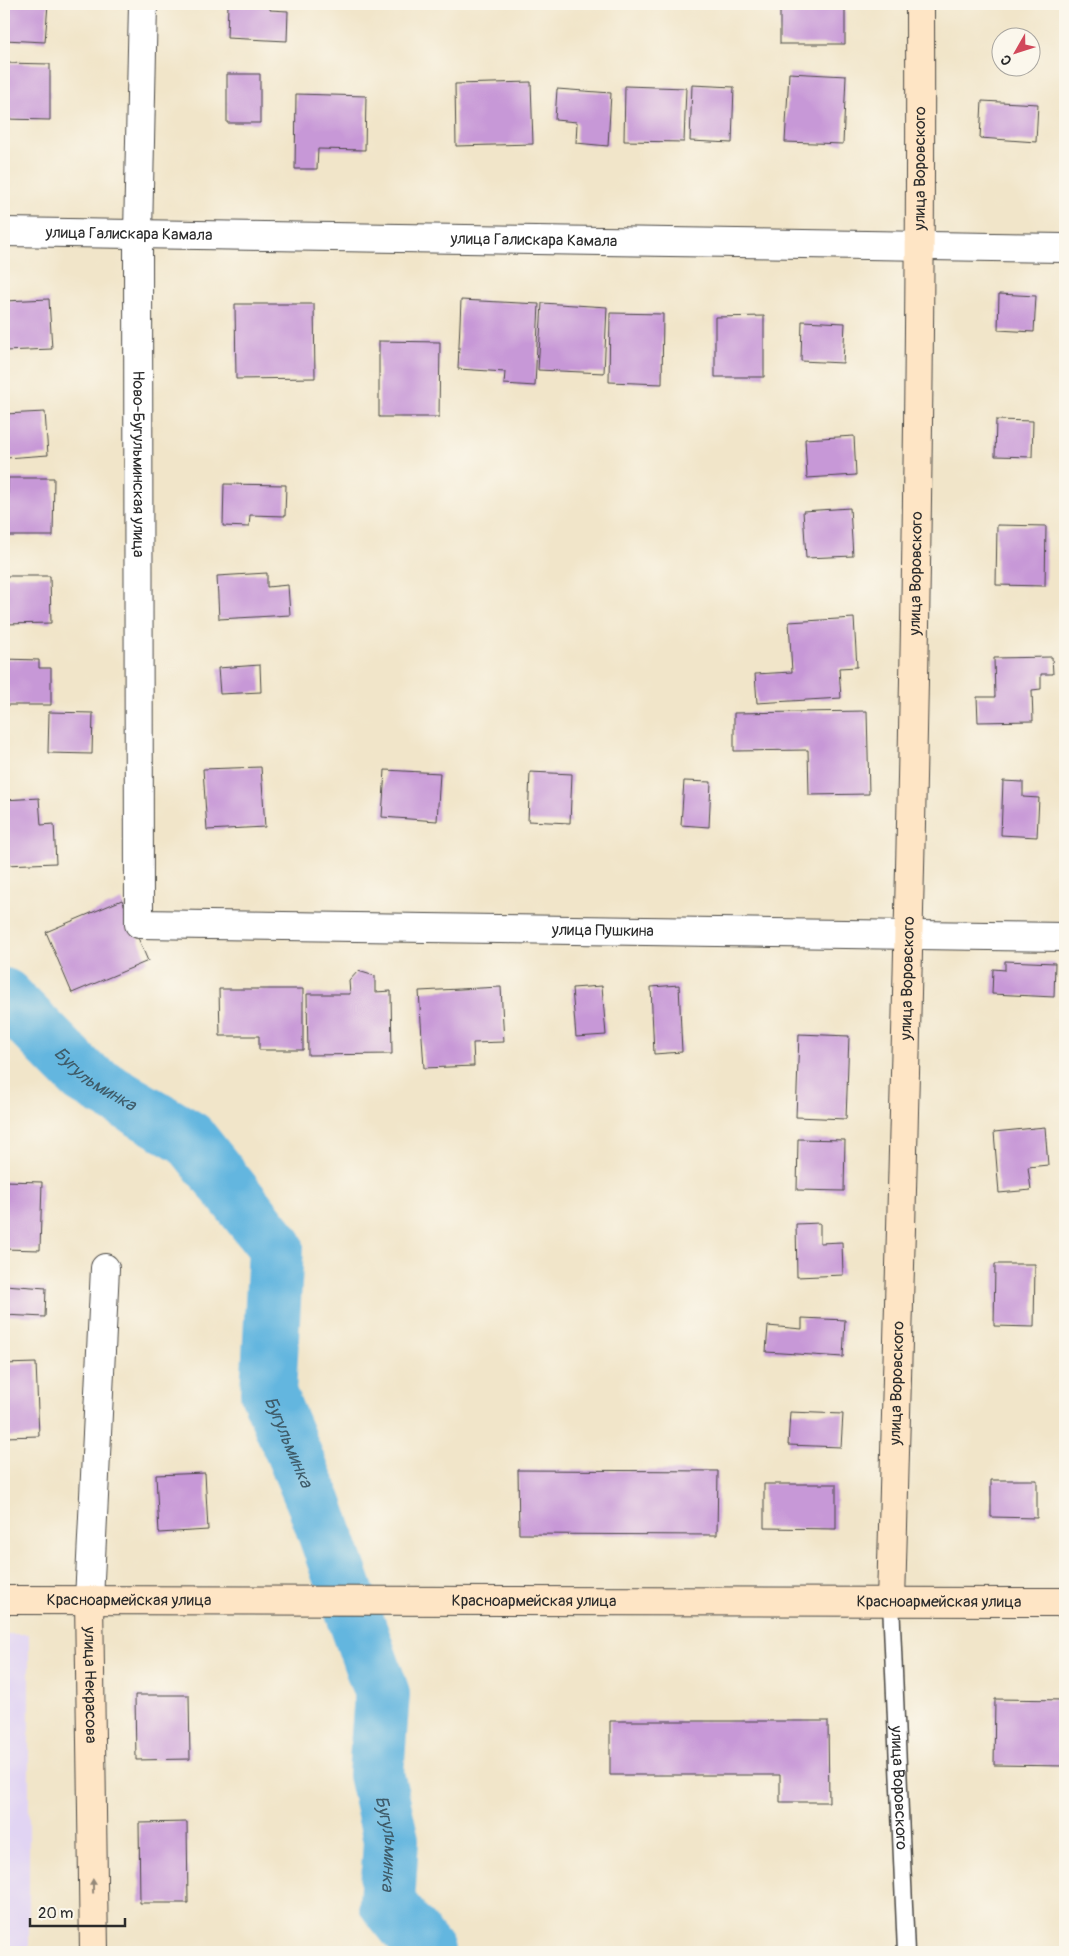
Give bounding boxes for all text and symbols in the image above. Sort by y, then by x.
north arrow [992,28,1042,78]
text: С [997,51,1016,69]
street label: улица Воровского [910,106,930,231]
street label: улица Галискара Камала [44,223,213,245]
street label: улица Галискара Камала [449,229,618,251]
street label: Ново-Бугульминская улица [128,370,148,557]
street label: улица Воровского [905,511,927,637]
street label: улица Воровского [896,916,919,1041]
street label: улица Пушкина [551,920,654,941]
water label: Бугульминка [49,1042,142,1117]
street label: улица Воровского [885,1320,909,1446]
water label: Бугульминка [259,1393,319,1492]
street label: Красноармейская улица [47,1590,211,1610]
street label: Красноармейская улица [452,1591,616,1611]
street label: Красноармейская улица [857,1592,1021,1612]
street label: улица Некрасова [79,1625,101,1744]
street label: улица Воровского [886,1724,912,1851]
water label: Бугульминка [370,1793,403,1894]
one-way arrow [89,1878,97,1894]
scale bar [30,1896,125,1928]
text: 20 m [38,1904,73,1923]

